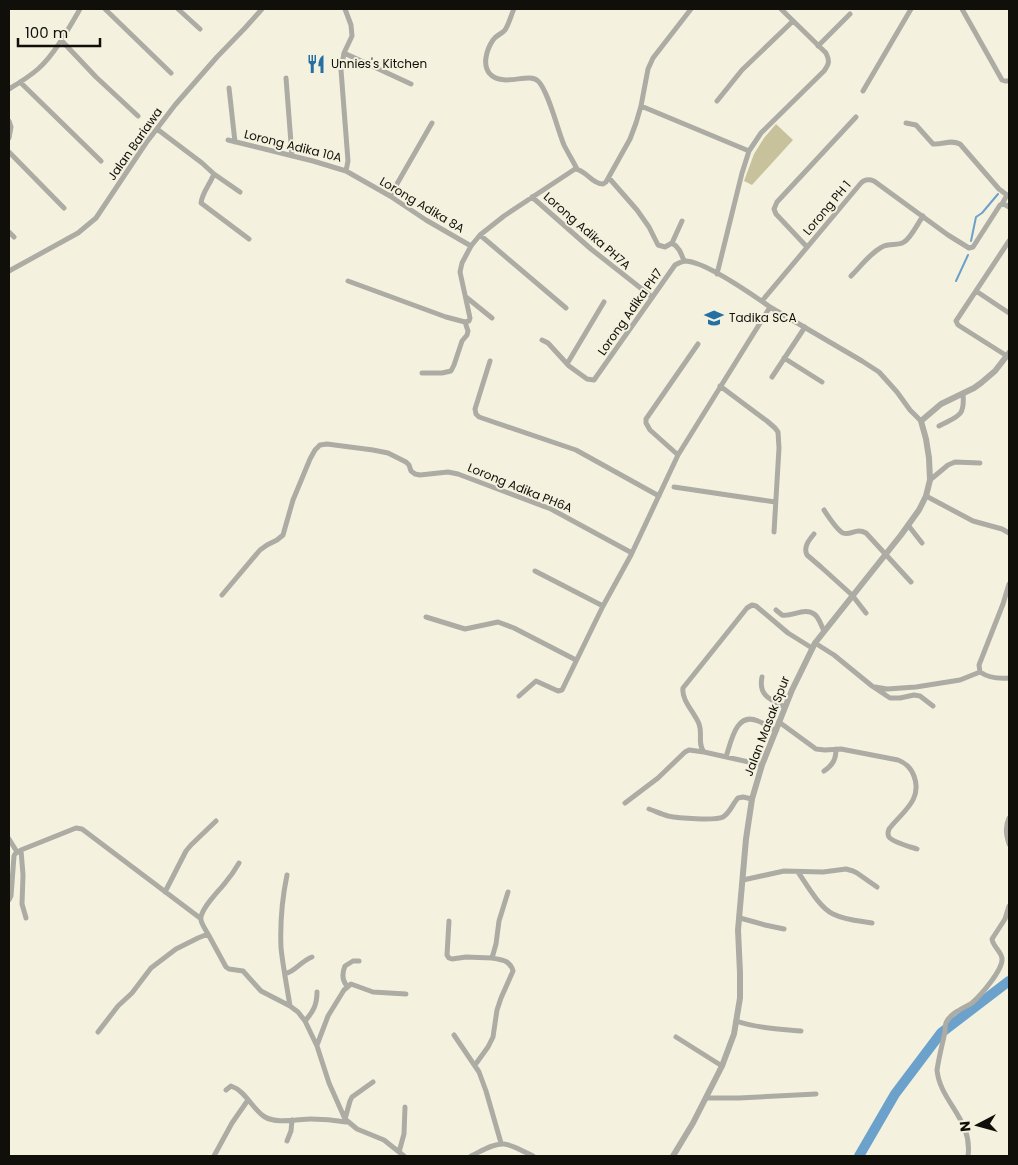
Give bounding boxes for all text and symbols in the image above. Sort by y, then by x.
scale bar [18,15,100,47]
text: 100 m [25,22,68,43]
restaurant icon: Unnies's Kitchen [305,53,327,75]
place label: Unnies's Kitchen [331,55,427,72]
street label: Jalan Bariawa [103,104,166,184]
street label: Lorong Adika 10A [242,125,344,166]
street label: Lorong Adika 8A [377,172,468,237]
street label: Lorong PH 1 [799,177,854,239]
street label: Lorong Adika PH7A [540,188,635,273]
street label: Lorong Adika PH7 [593,265,666,359]
school or university icon: Tadika SCA [703,307,725,329]
place label: Tadika SCA [729,309,797,326]
street label: Lorong Adika PH6A [465,459,575,516]
street label: Jalan Masak Spur [740,673,794,778]
north arrow [953,1100,1003,1150]
text: N [955,1120,976,1133]

